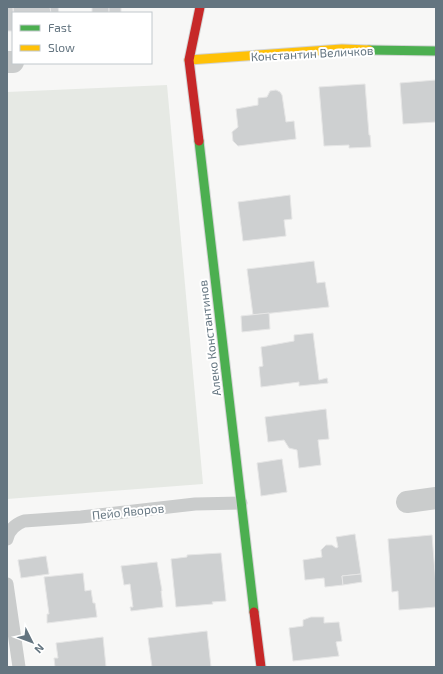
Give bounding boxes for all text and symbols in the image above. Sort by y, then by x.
legend [12,12,152,64]
text: Fast [48,20,72,34]
text: Slow [48,40,75,54]
street label: Константин Величков [250,43,374,63]
street label: Алеко Константинов [195,279,223,397]
street label: Пейо Яворов [91,500,165,522]
north arrow [12,622,52,662]
text: N [32,642,47,656]

